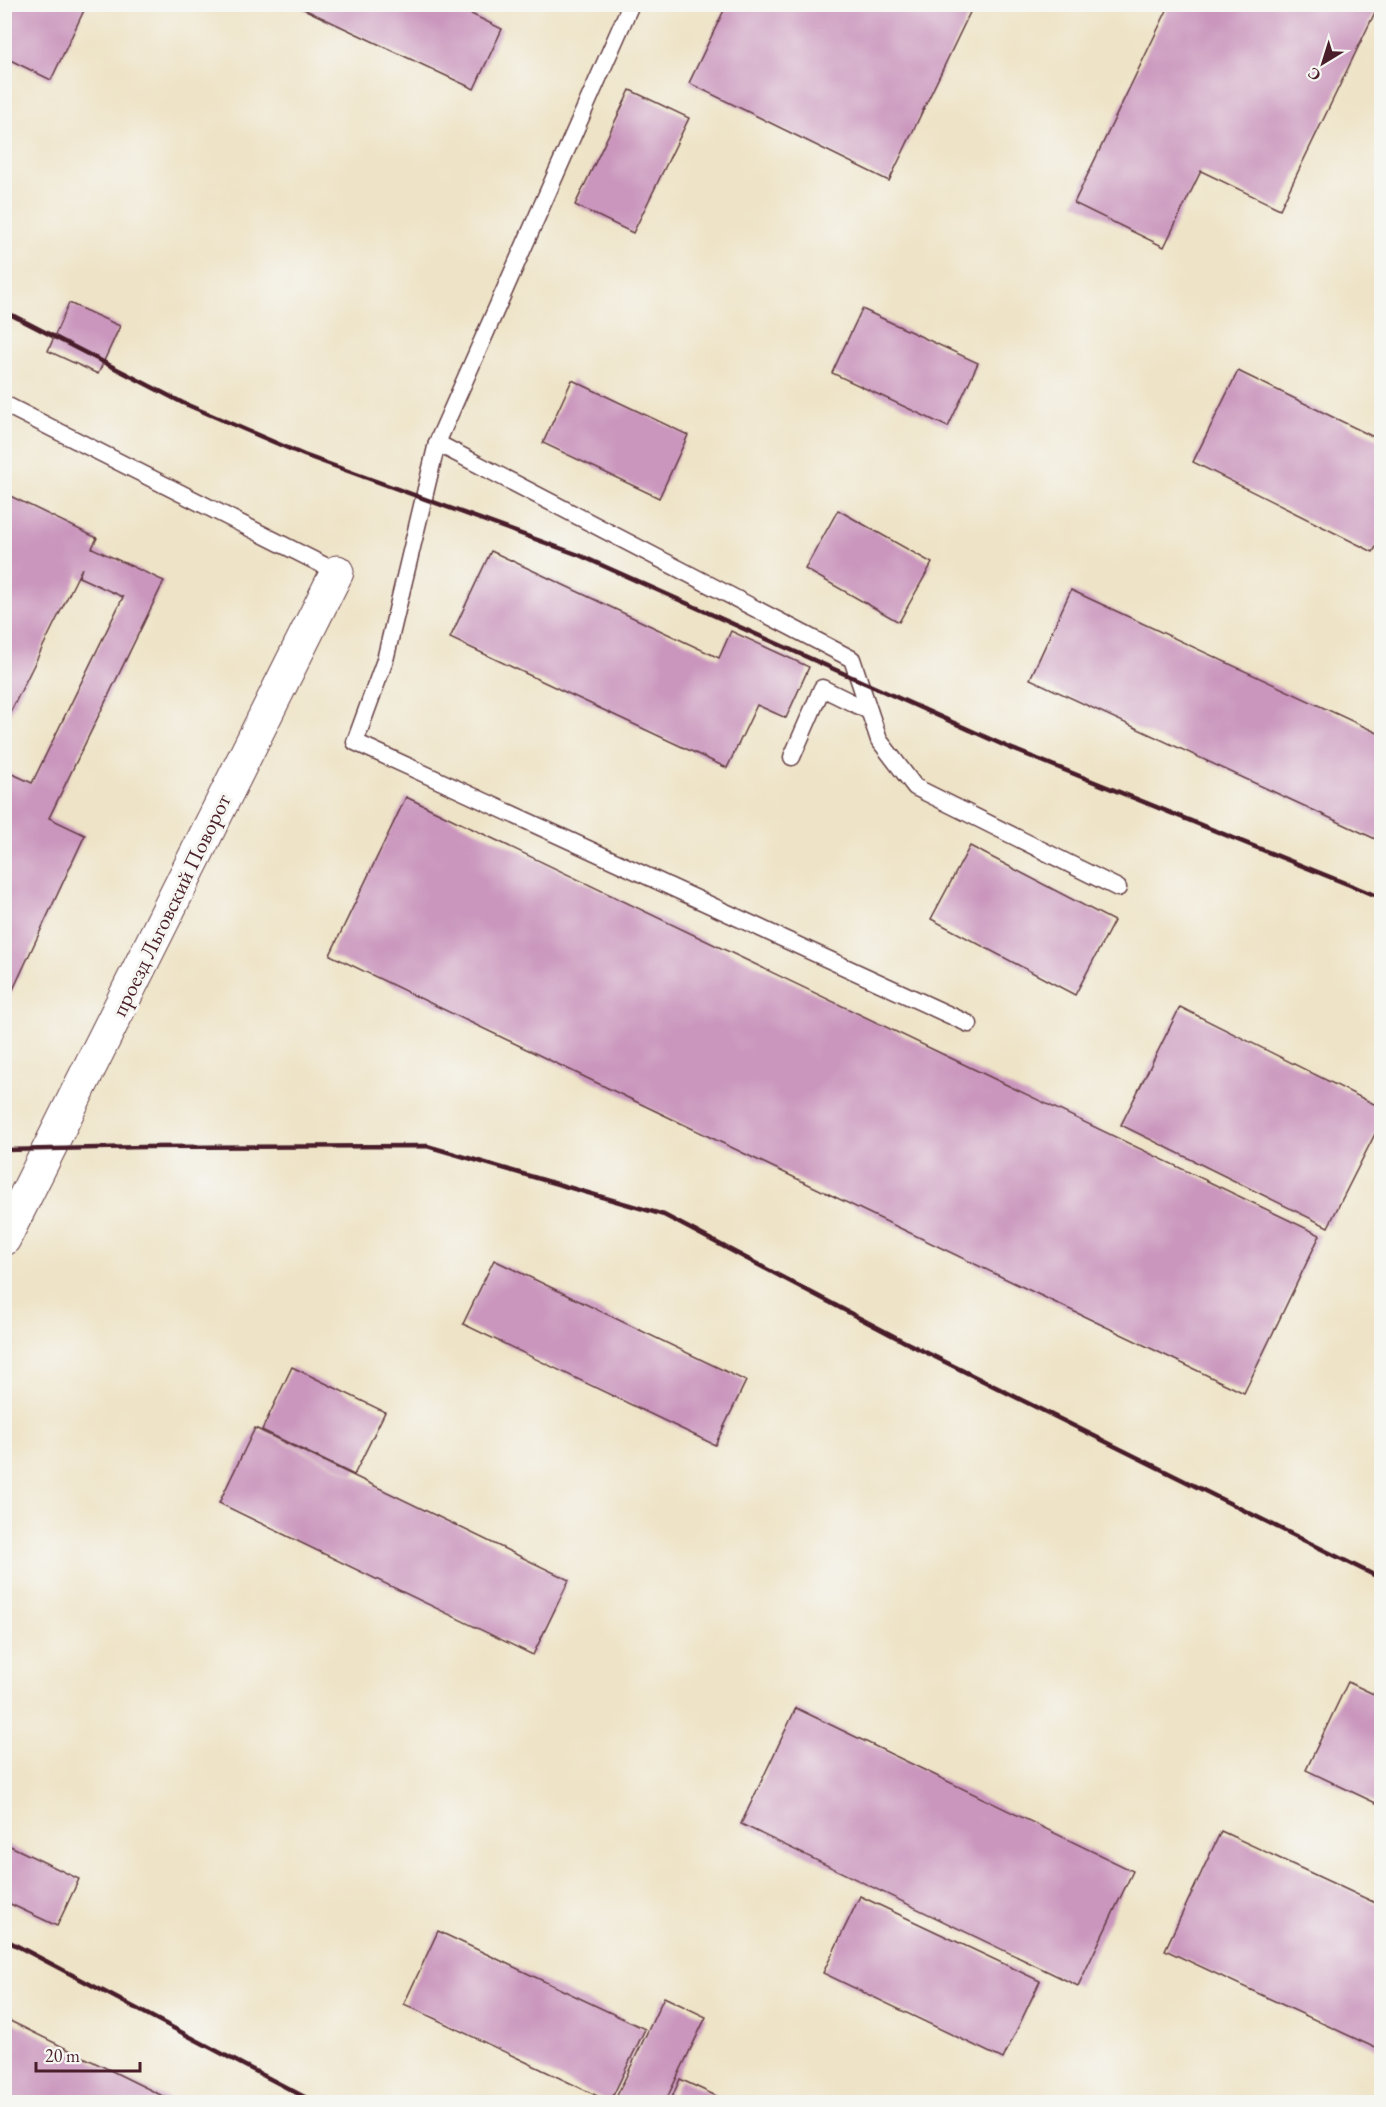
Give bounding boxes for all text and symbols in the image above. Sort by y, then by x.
north arrow [1293,33,1353,93]
text: С [1303,63,1325,86]
street label: проезд Льговский Поворот [104,789,238,1021]
scale bar [36,2035,140,2073]
text: 20 m [45,2044,80,2067]

